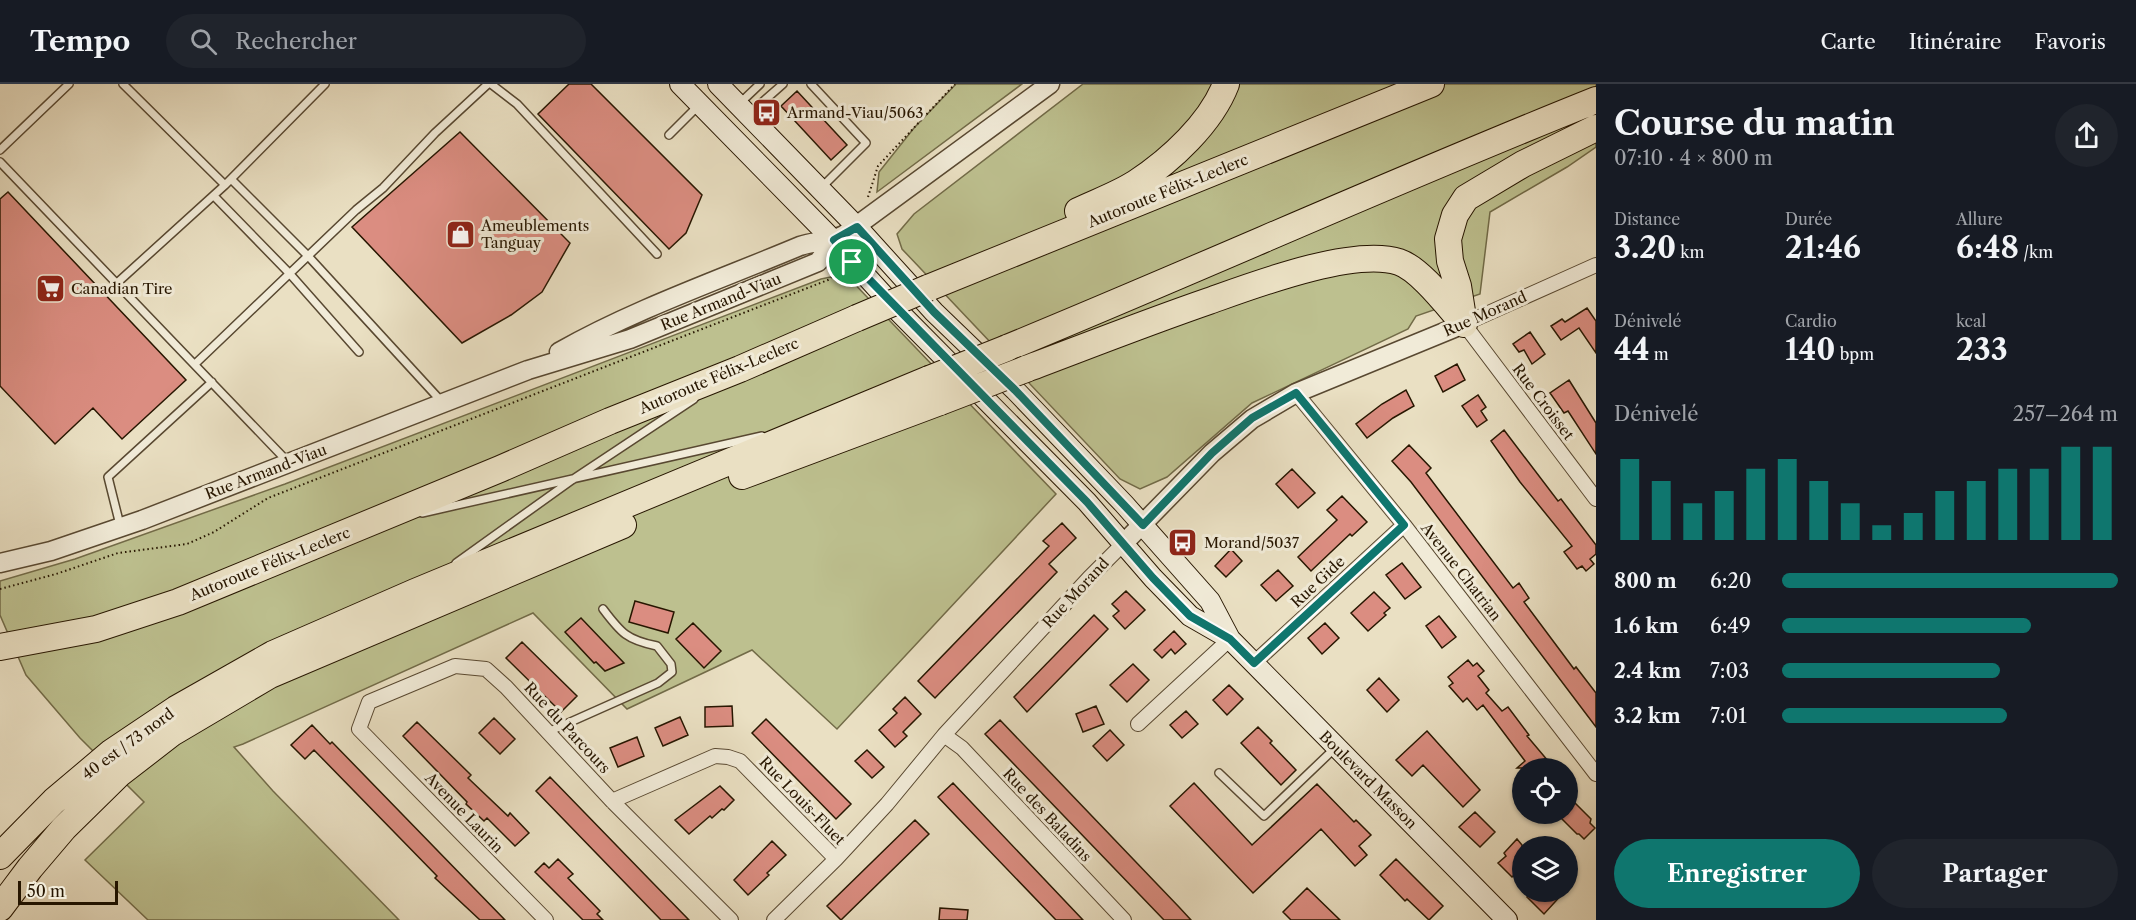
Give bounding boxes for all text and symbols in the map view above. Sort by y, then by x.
search box [166,14,586,68]
text: Tempo [30,24,130,58]
icon: search [187,25,220,58]
text: Rechercher [235,28,357,55]
text: Carte [1820,29,1876,54]
text: Itinéraire [1909,29,2002,54]
text: Favoris [2035,29,2106,54]
bus stop icon: Armand-Viau/5063 [750,97,782,129]
place label: Armand-Viau/5063 [786,103,923,122]
text: Course du matin [1614,103,1895,144]
button: share [2055,104,2118,167]
text: 07:10 · 4 × 800 m [1614,146,1773,170]
street label: Autoroute Félix-Leclerc [1084,150,1251,232]
text: Distance [1614,209,1680,229]
text: Durée [1785,209,1832,229]
text: Allure [1956,209,2003,229]
place label: Ameublements Tanguay [480,216,589,252]
shop icon: Ameublements Tanguay [444,219,476,251]
text: 3.20 [1614,229,1676,266]
text: 21:46 [1785,229,1861,266]
text: 6:48 [1956,229,2019,266]
pin [826,236,877,287]
text: km [1676,242,1705,262]
text: /km [2019,242,2053,262]
icon: arrive [835,245,868,278]
street label: Rue Armand-Viau [658,269,784,334]
supermarket icon: Canadian Tire [34,273,66,305]
place label: Canadian Tire [71,279,173,298]
street label: Rue Morand [1440,287,1529,340]
text: Dénivelé [1614,311,1682,331]
text: Cardio [1785,311,1837,331]
text: kcal [1956,311,1986,331]
text: 44 [1614,331,1650,368]
text: 140 [1785,331,1835,368]
text: 233 [1956,331,2008,368]
street label: Autoroute Félix-Leclerc [635,333,802,418]
text: m [1650,344,1669,364]
text: bpm [1835,344,1874,364]
street label: Rue Croisset [1508,360,1579,444]
text: Dénivelé [1614,402,1698,426]
text: 257–264 m [2013,402,2118,426]
street label: Rue Armand-Viau [202,440,329,503]
street label: Avenue Chatrian [1416,518,1506,625]
street label: Autoroute Félix-Leclerc [186,523,353,605]
bus stop icon: Morand/5037 [1167,527,1199,559]
place label: Morand/5037 [1204,533,1300,552]
street label: Rue Gide [1287,552,1349,611]
street label: Rue Morand [1038,554,1113,632]
text: 800 m [1614,569,1677,593]
text: 6:20 [1710,569,1752,593]
text: 1.6 km [1614,614,1679,638]
text: 6:49 [1710,614,1751,638]
text: 2.4 km [1614,659,1681,683]
text: 7:03 [1710,659,1749,683]
street label: Rue du Parcours [520,678,615,777]
street label: 40 est / 73 nord [78,704,177,783]
text: 3.2 km [1614,704,1681,728]
text: 7:01 [1710,704,1747,728]
street label: Boulevard Masson [1315,727,1422,833]
street label: Rue Louis-Fluet [755,752,850,849]
map controls [1512,758,1578,902]
button: locate [1512,758,1578,824]
street label: Rue des Baladins [999,764,1096,865]
street label: Avenue Laurin [421,768,508,857]
button: layers [1512,836,1578,902]
button: Enregistrer [1614,839,1860,908]
button: Partager [1872,839,2118,908]
scale bar [18,878,118,906]
text: 50 m [27,881,65,901]

